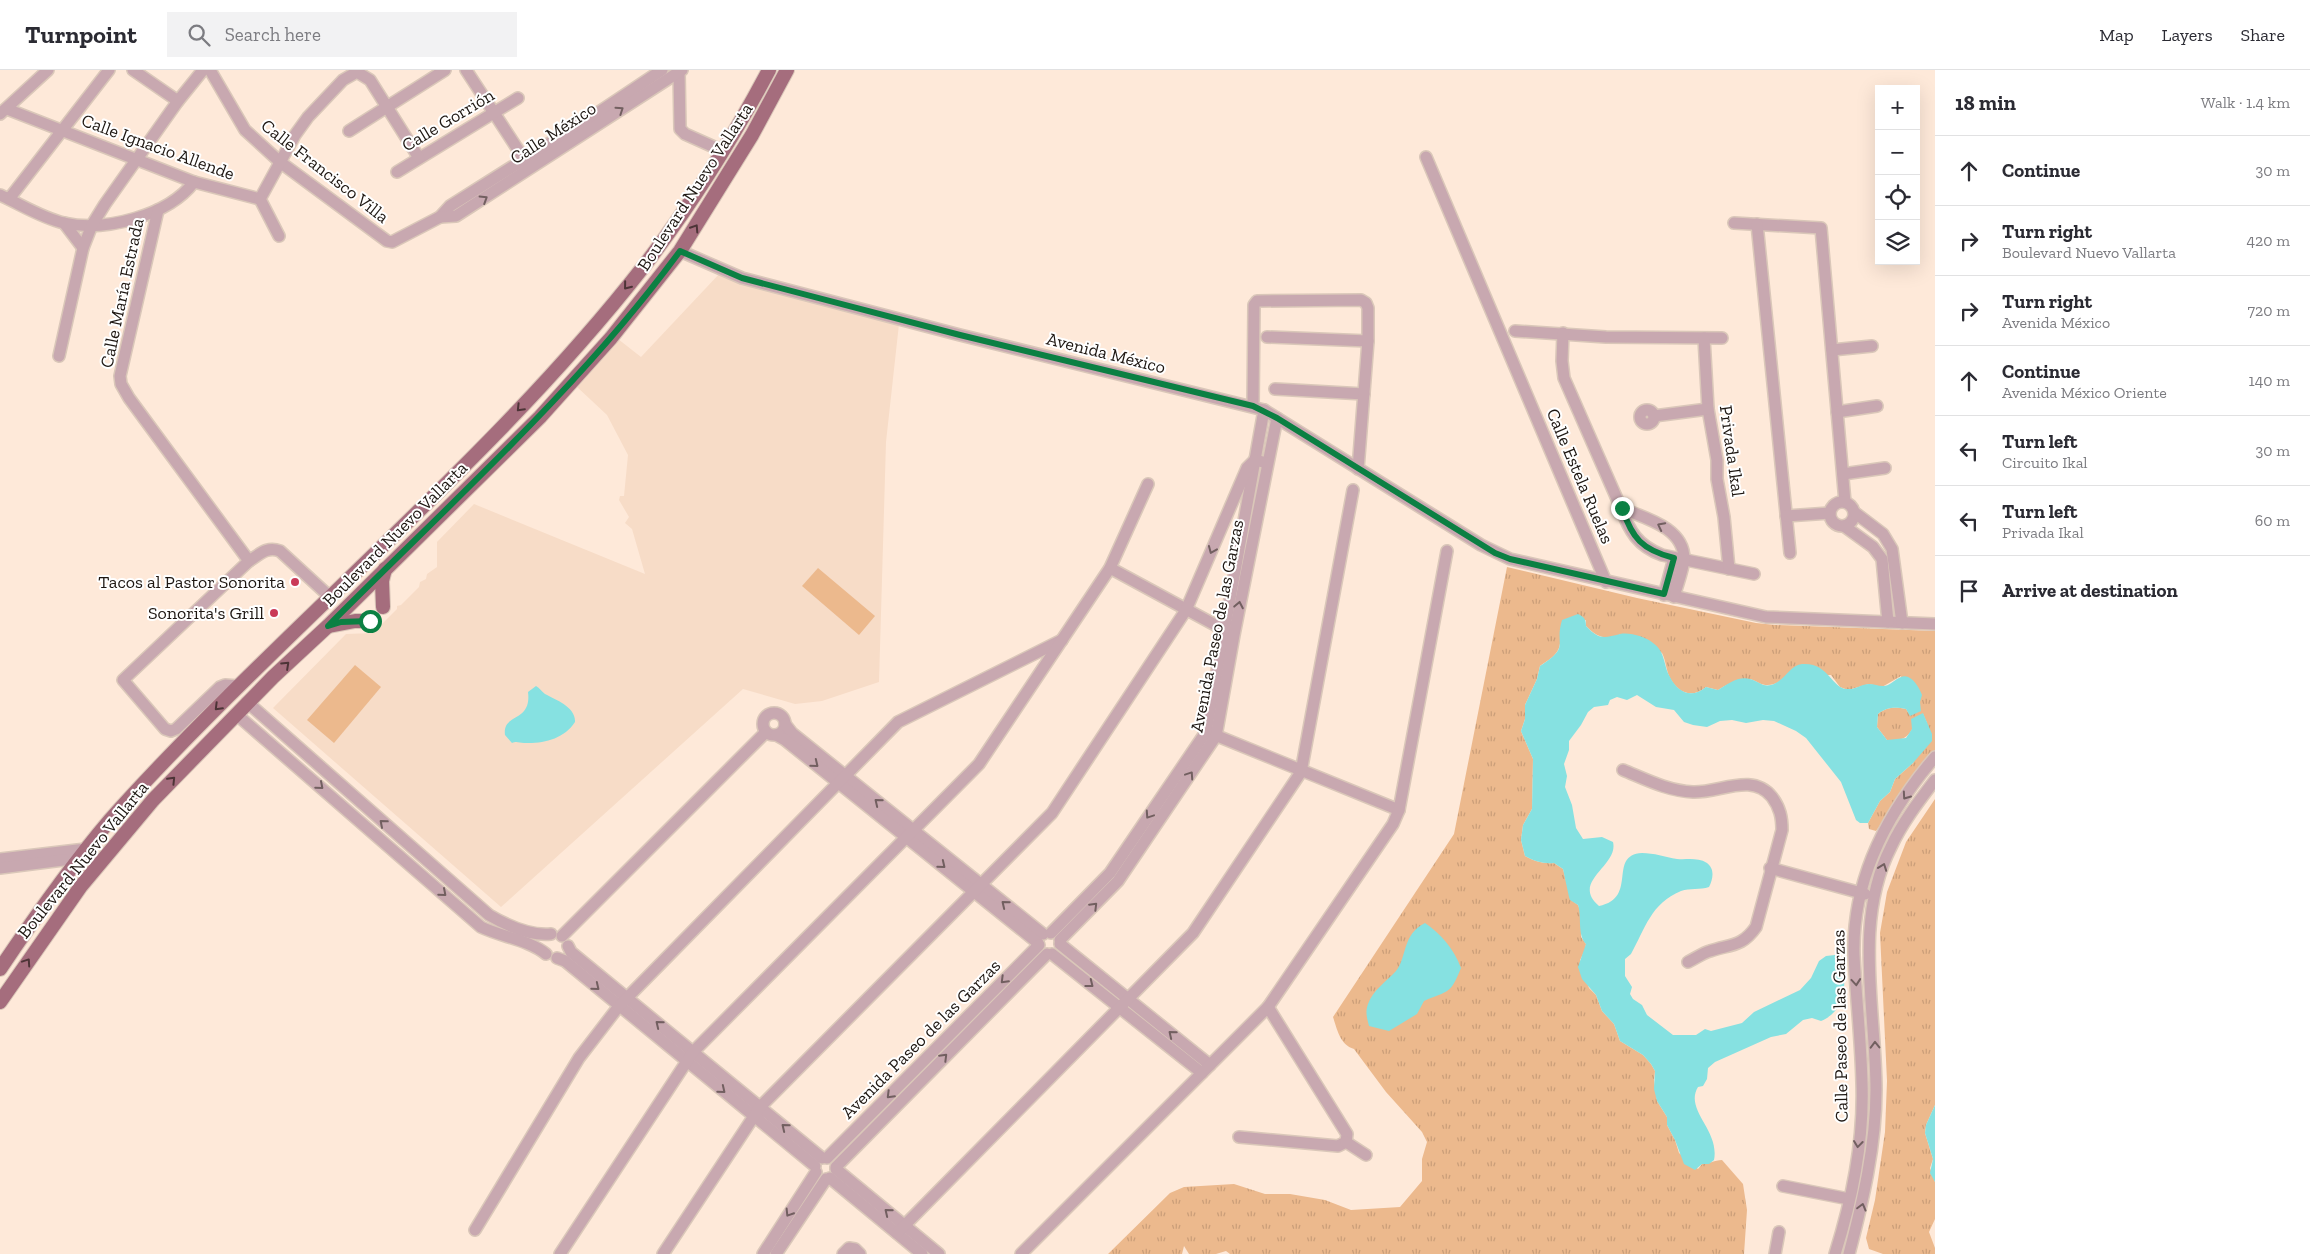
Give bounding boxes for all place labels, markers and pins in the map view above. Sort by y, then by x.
place label: Tacos al Pastor Sonorita [98,571,285,593]
marker: Tacos al Pastor Sonorita [289,576,301,588]
place label: Sonorita's Grill [148,602,264,624]
marker: Sonorita's Grill [268,607,280,619]

